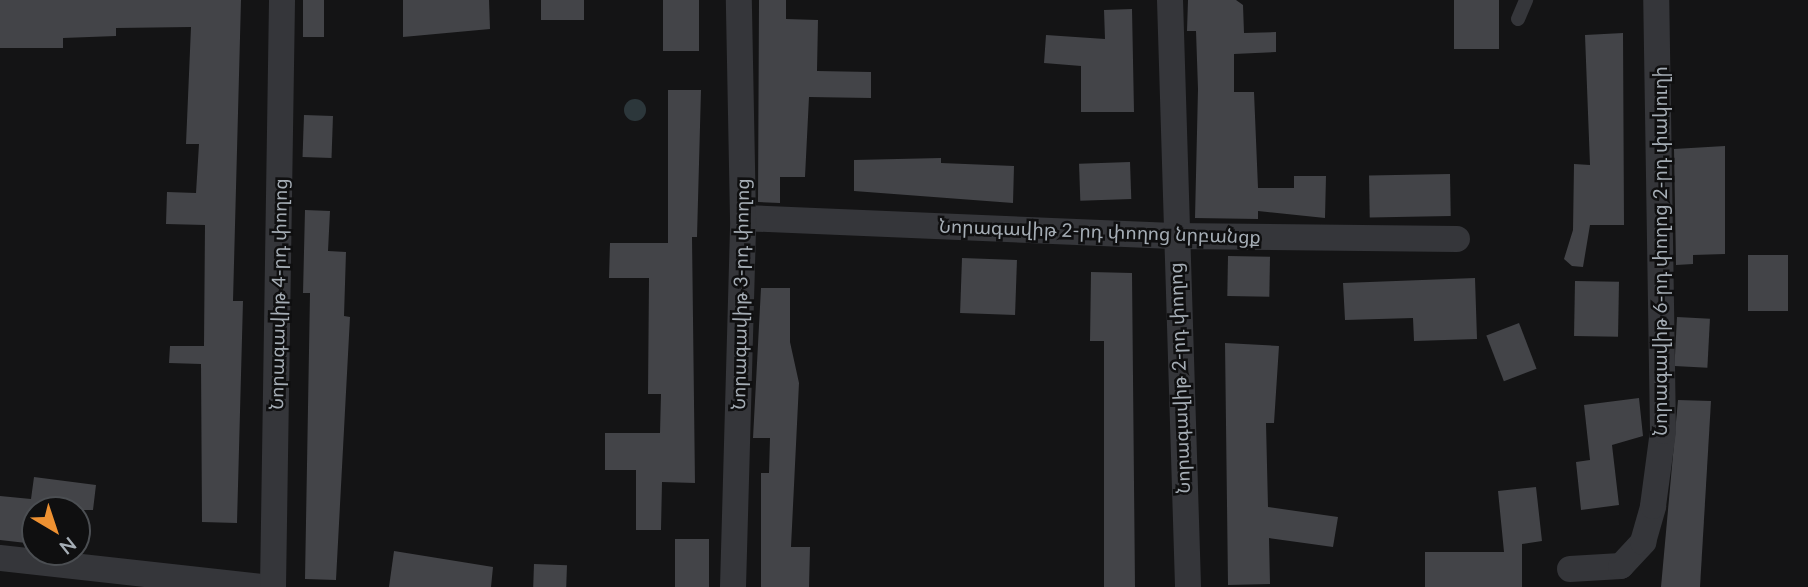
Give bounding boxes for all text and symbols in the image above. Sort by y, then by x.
street label: Նորագավիթ 6-րդ փողոց 2-րդ փակուղի [1649,66,1671,436]
street label: Նորագավիթ 4-րդ փողոց [265,178,291,410]
street label: Նորագավիթ 3-րդ փողոց [727,178,753,410]
street label: Նորագավիթ 2-րդ փողոց նրբանցք [939,214,1261,248]
street label: Նորագավիթ 2-րդ փողոց [1164,262,1194,494]
north arrow [21,496,91,566]
text: N [55,533,81,560]

